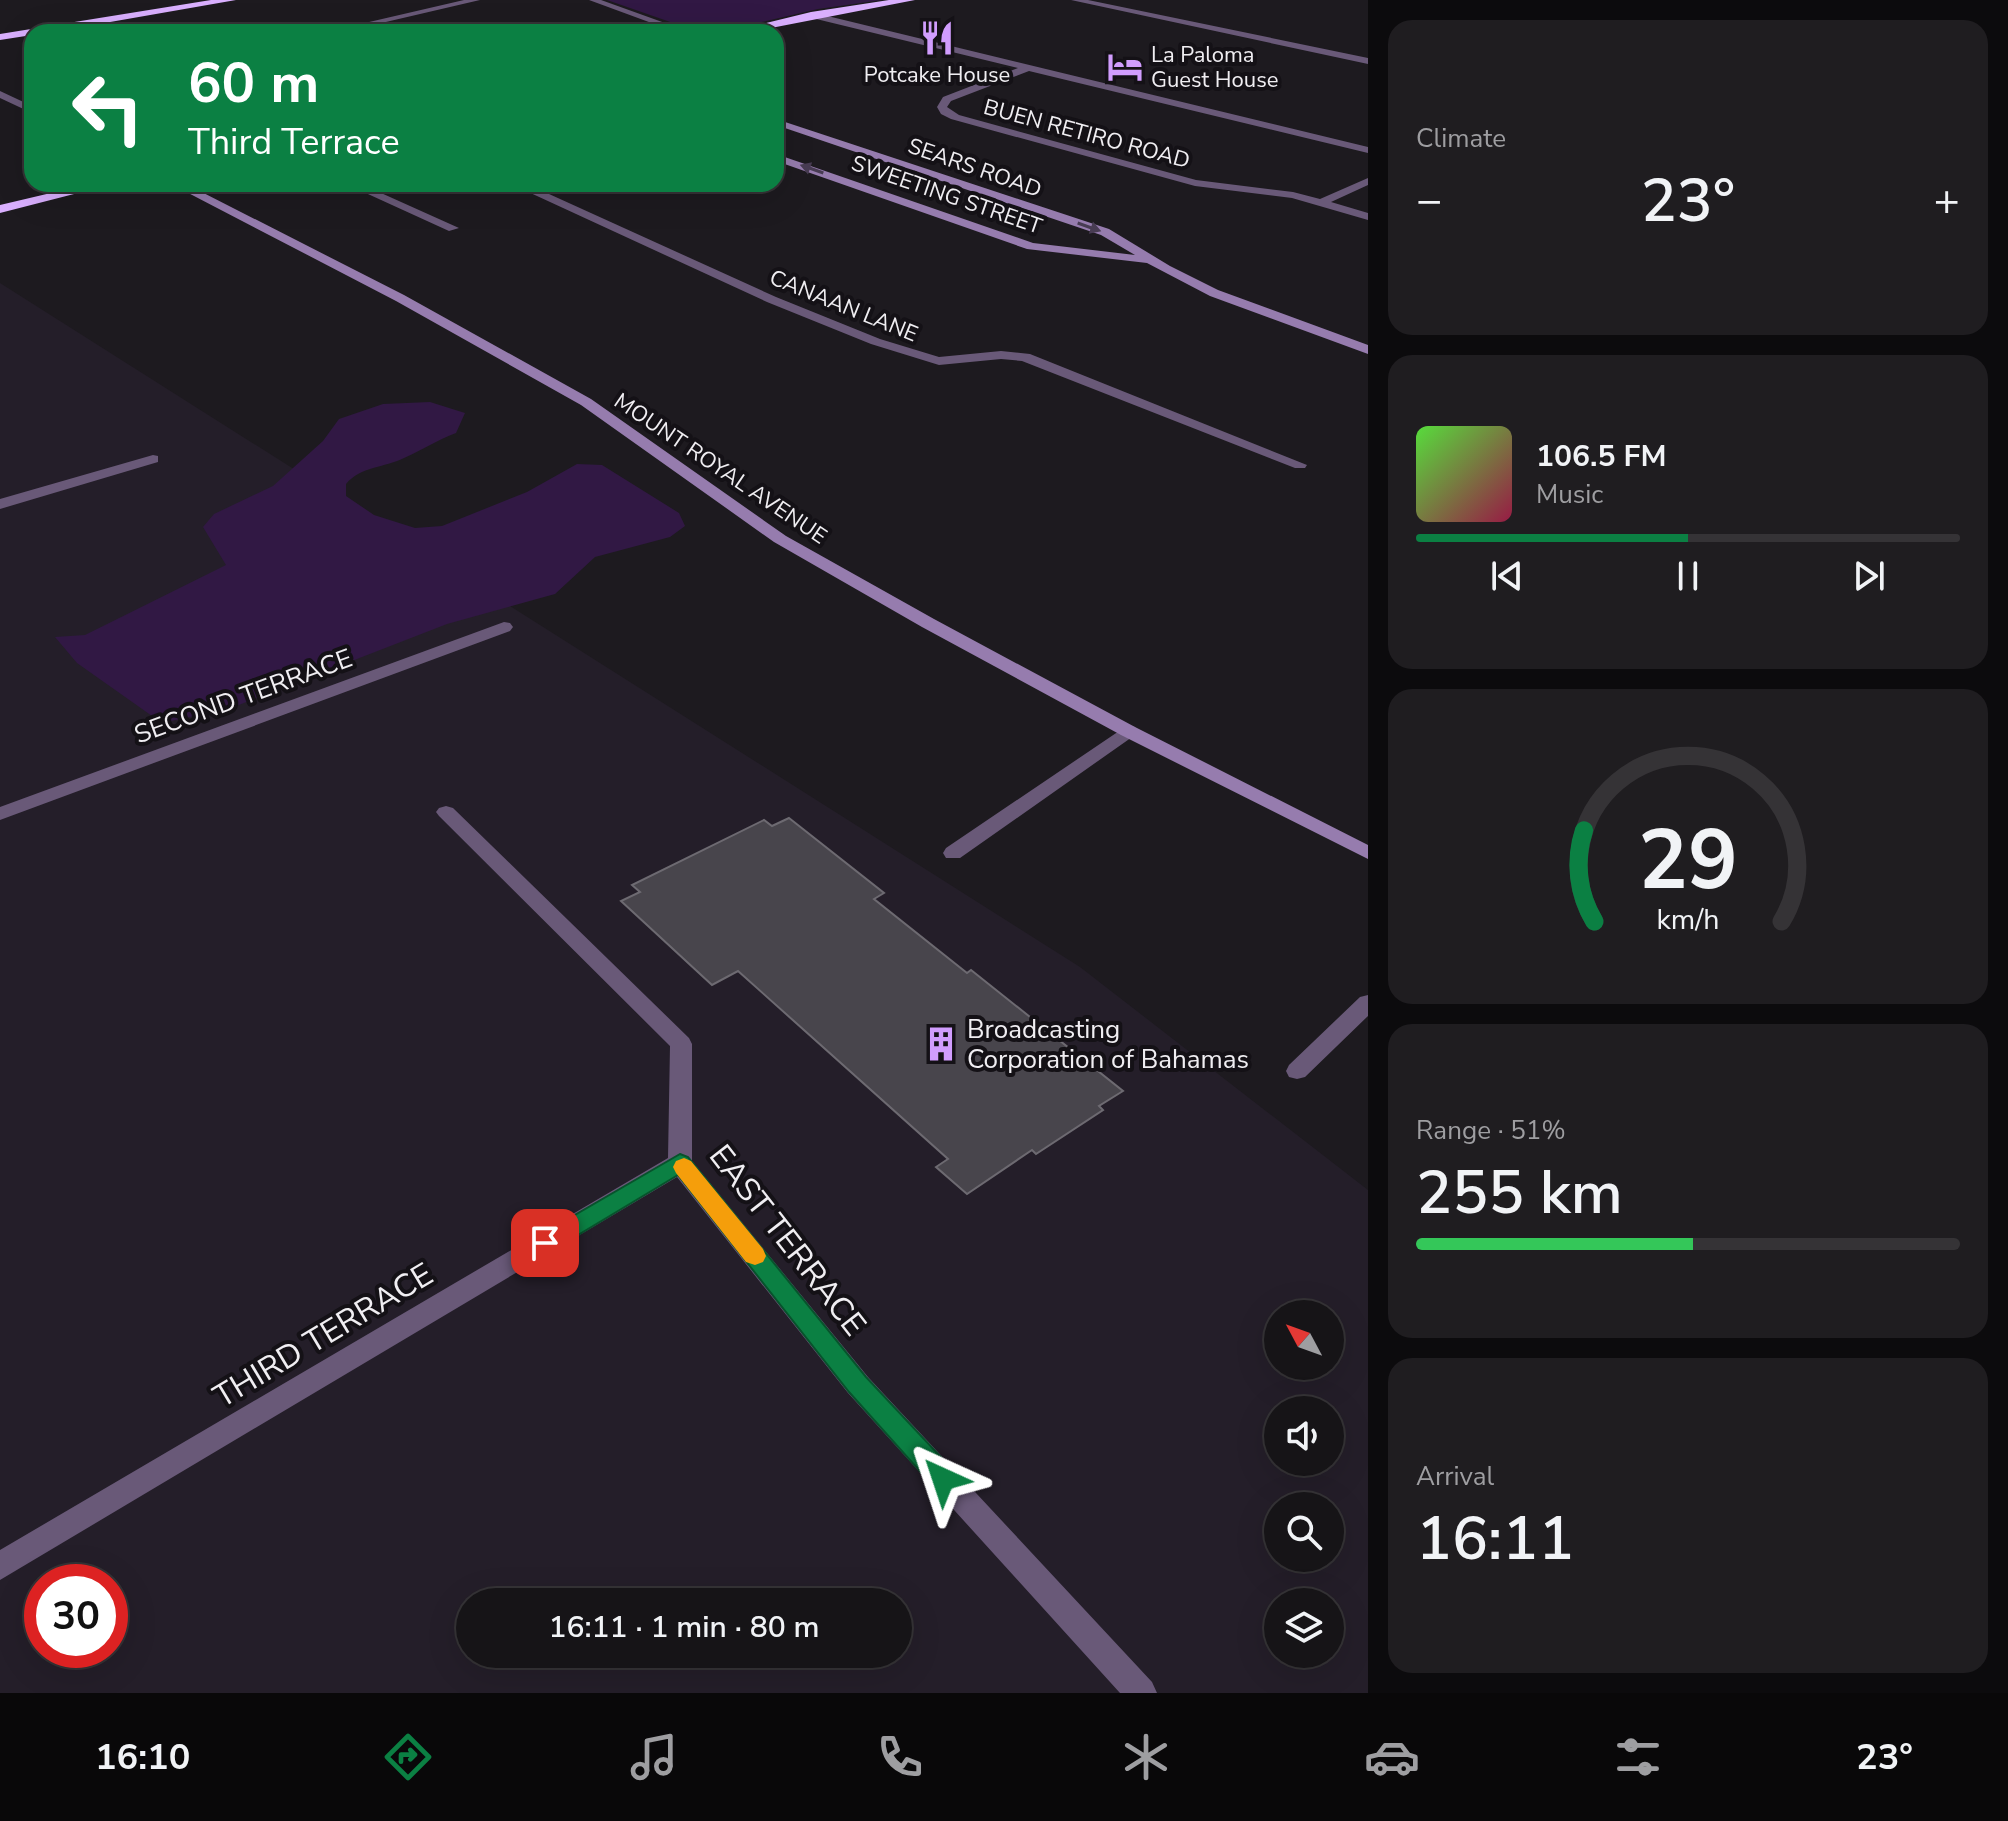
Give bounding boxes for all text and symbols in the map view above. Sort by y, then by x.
restaurant icon: Potcake House [918,19,956,57]
place label: La Paloma Guest House [1151,40,1278,95]
text: 60 m [188,45,319,122]
hotel icon: La Paloma Guest House [1106,48,1144,86]
icon: left [56,56,160,160]
place label: Potcake House [864,60,1010,90]
street label: BUEN RETIRO ROAD [980,92,1193,176]
text: Third Terrace [188,118,400,167]
text: Climate [1416,121,1506,156]
street label: SEARS ROAD [904,131,1046,205]
street label: SWEETING STREET [848,148,1047,242]
text: 23° [1641,160,1735,242]
one-way arrow [800,163,824,175]
text: − [1416,171,1442,231]
text: + [1934,171,1960,231]
one-way arrow [1077,221,1101,233]
street label: CANAAN LANE [765,263,922,349]
street label: MOUNT ROYAL AVENUE [608,386,833,551]
text: 106.5 FM [1536,436,1666,477]
text: Music [1536,477,1603,512]
icon: previous [1485,554,1529,598]
icon: pause [1666,554,1710,598]
icon: next [1847,554,1891,598]
street label: SECOND TERRACE [129,641,357,752]
text: 29 [1638,804,1738,917]
text: km/h [1657,901,1719,940]
place label: Broadcasting Corporation of Bahamas [967,1012,1249,1077]
building icon: Broadcasting Corporation of Bahamas [922,1025,960,1063]
text: Range · 51% [1416,1113,1566,1148]
street label: EAST TERRACE [699,1136,876,1345]
text: 255 km [1416,1152,1623,1234]
pin [511,1209,579,1277]
icon: arrive [523,1221,567,1265]
street label: THIRD TERRACE [206,1253,441,1418]
north arrow [1264,1300,1344,1380]
map controls [1264,1300,1344,1668]
button: sound [1264,1396,1344,1476]
position arrow [901,1437,985,1521]
text: Arrival [1416,1459,1494,1494]
button: search [1264,1492,1344,1572]
text: 16:11 [1416,1498,1574,1580]
speed limit sign: 30 [24,1564,128,1668]
button: layers [1264,1588,1344,1668]
text: 16:11 · 1 min · 80 m [548,1607,820,1648]
icon: directions [380,1729,436,1785]
icon: music [626,1729,682,1785]
icon: phone [872,1729,928,1785]
icon: climate [1118,1729,1174,1785]
icon: car [1364,1729,1420,1785]
icon: filters [1610,1729,1666,1785]
text: 16:10 [95,1733,190,1782]
text: 23° [1856,1733,1913,1782]

